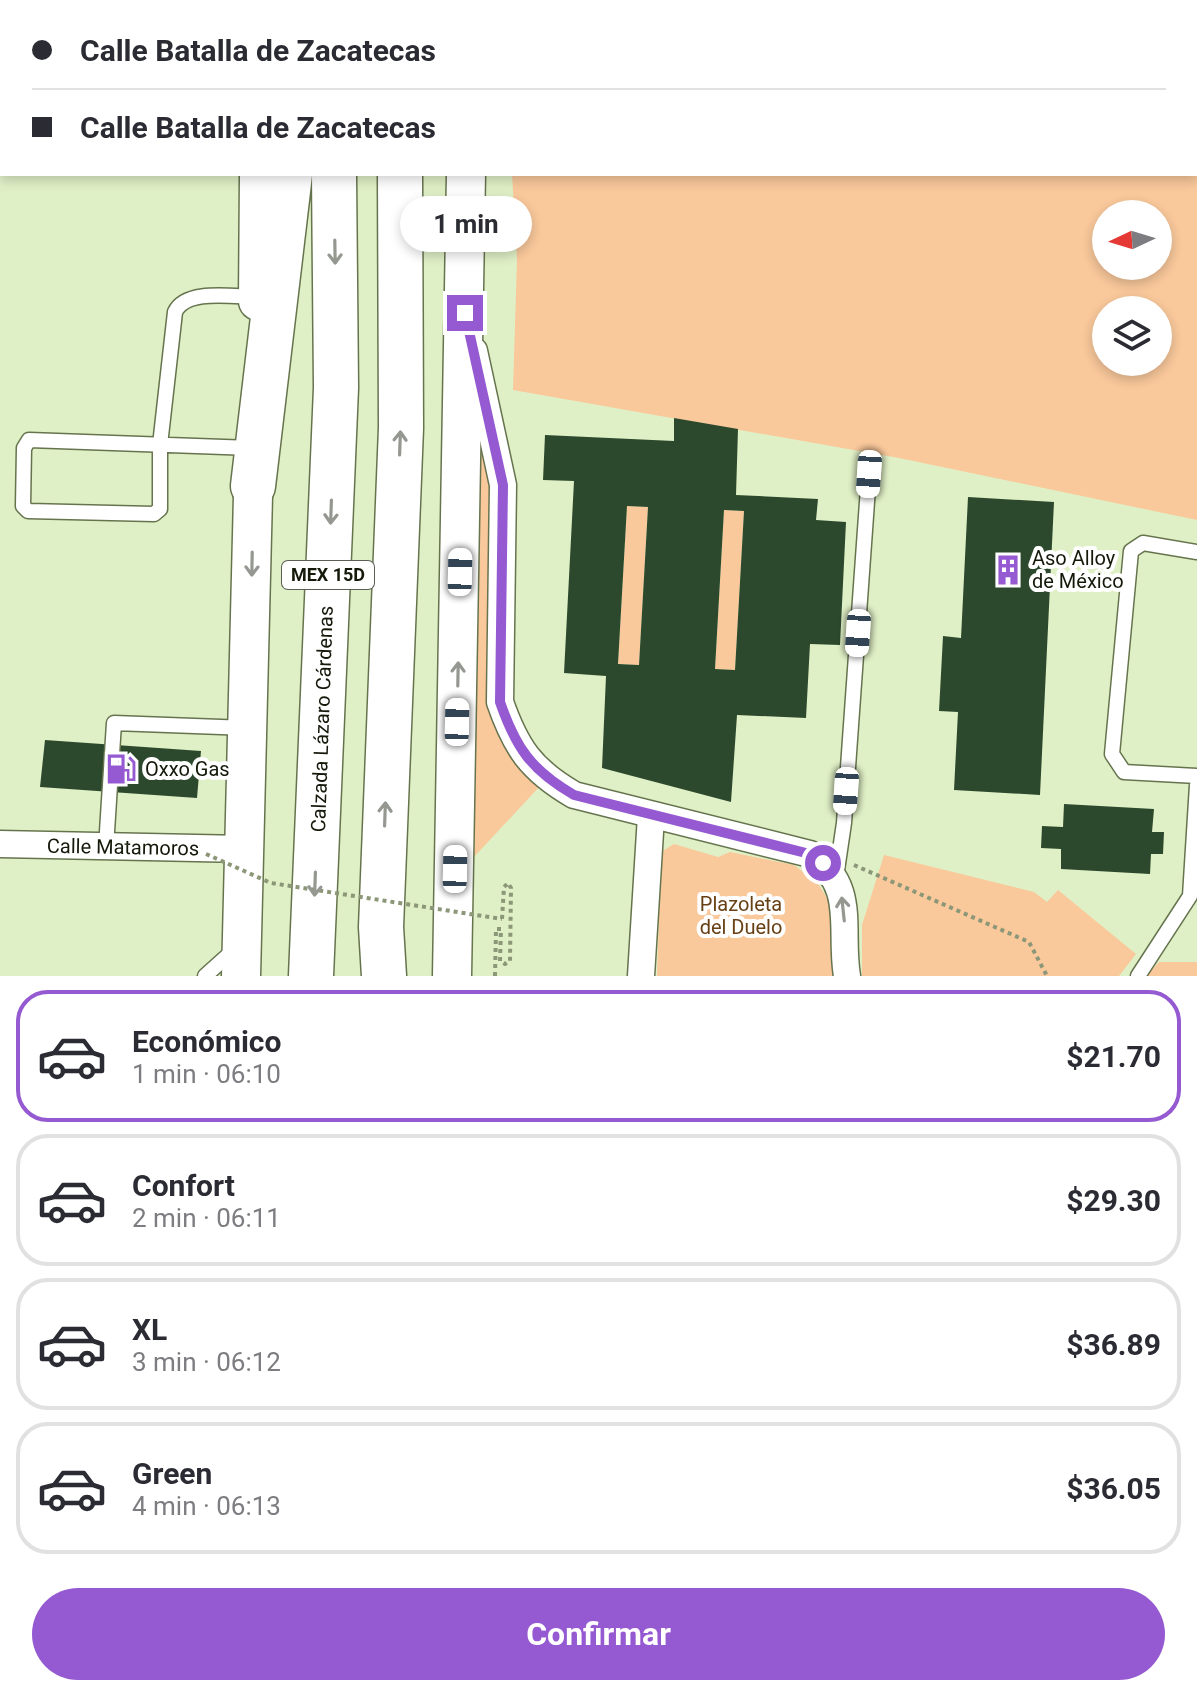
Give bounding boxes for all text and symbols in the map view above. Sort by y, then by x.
text: Calle Batalla de Zacatecas [80,33,436,68]
text: Calle Batalla de Zacatecas [80,110,436,145]
callout: 1 min [399,197,531,253]
north arrow [1092,200,1172,280]
map controls [1092,200,1172,376]
text: 1 min [433,209,499,239]
one-way arrow [327,238,343,265]
route end [447,295,483,331]
button: layers [1092,296,1172,376]
one-way arrow [393,430,408,457]
car [855,449,883,499]
one-way arrow [324,498,339,525]
place label: Aso Alloy de México [1032,546,1124,593]
car [448,548,472,596]
one-way arrow [244,550,259,577]
building icon: Aso Alloy de México [991,553,1025,587]
road number: MEX 15D [282,561,374,589]
street label: Calzada Lázaro Cárdenas [306,605,338,833]
car [844,608,872,658]
one-way arrow [450,661,466,688]
car [445,698,469,746]
fuel station icon: Oxxo Gas [104,752,138,786]
place label: Oxxo Gas [145,757,230,781]
car [832,766,860,816]
one-way arrow [378,801,393,828]
street label: Calle Matamoros [47,834,199,860]
car [443,845,467,893]
route start [805,845,841,881]
one-way arrow [308,870,323,897]
park label: Plazoleta del Duelo [700,892,782,939]
one-way arrow [836,896,851,923]
icon: car [36,1020,108,1092]
text: Económico [132,1024,281,1059]
text: $21.70 [1066,1039,1161,1074]
text: 1 min · 06:10 [132,1059,281,1089]
icon: car [36,1164,108,1236]
text: Confort [132,1168,235,1203]
text: $29.30 [1066,1183,1161,1218]
text: 2 min · 06:11 [132,1203,281,1233]
icon: car [36,1308,108,1380]
text: XL [132,1312,167,1347]
text: $36.89 [1066,1327,1161,1362]
text: 3 min · 06:12 [132,1347,281,1377]
icon: car [36,1452,108,1524]
text: Green [132,1456,212,1491]
text: $36.05 [1066,1471,1161,1506]
text: 4 min · 06:13 [132,1491,281,1521]
button: Confirmar [32,1588,1165,1680]

